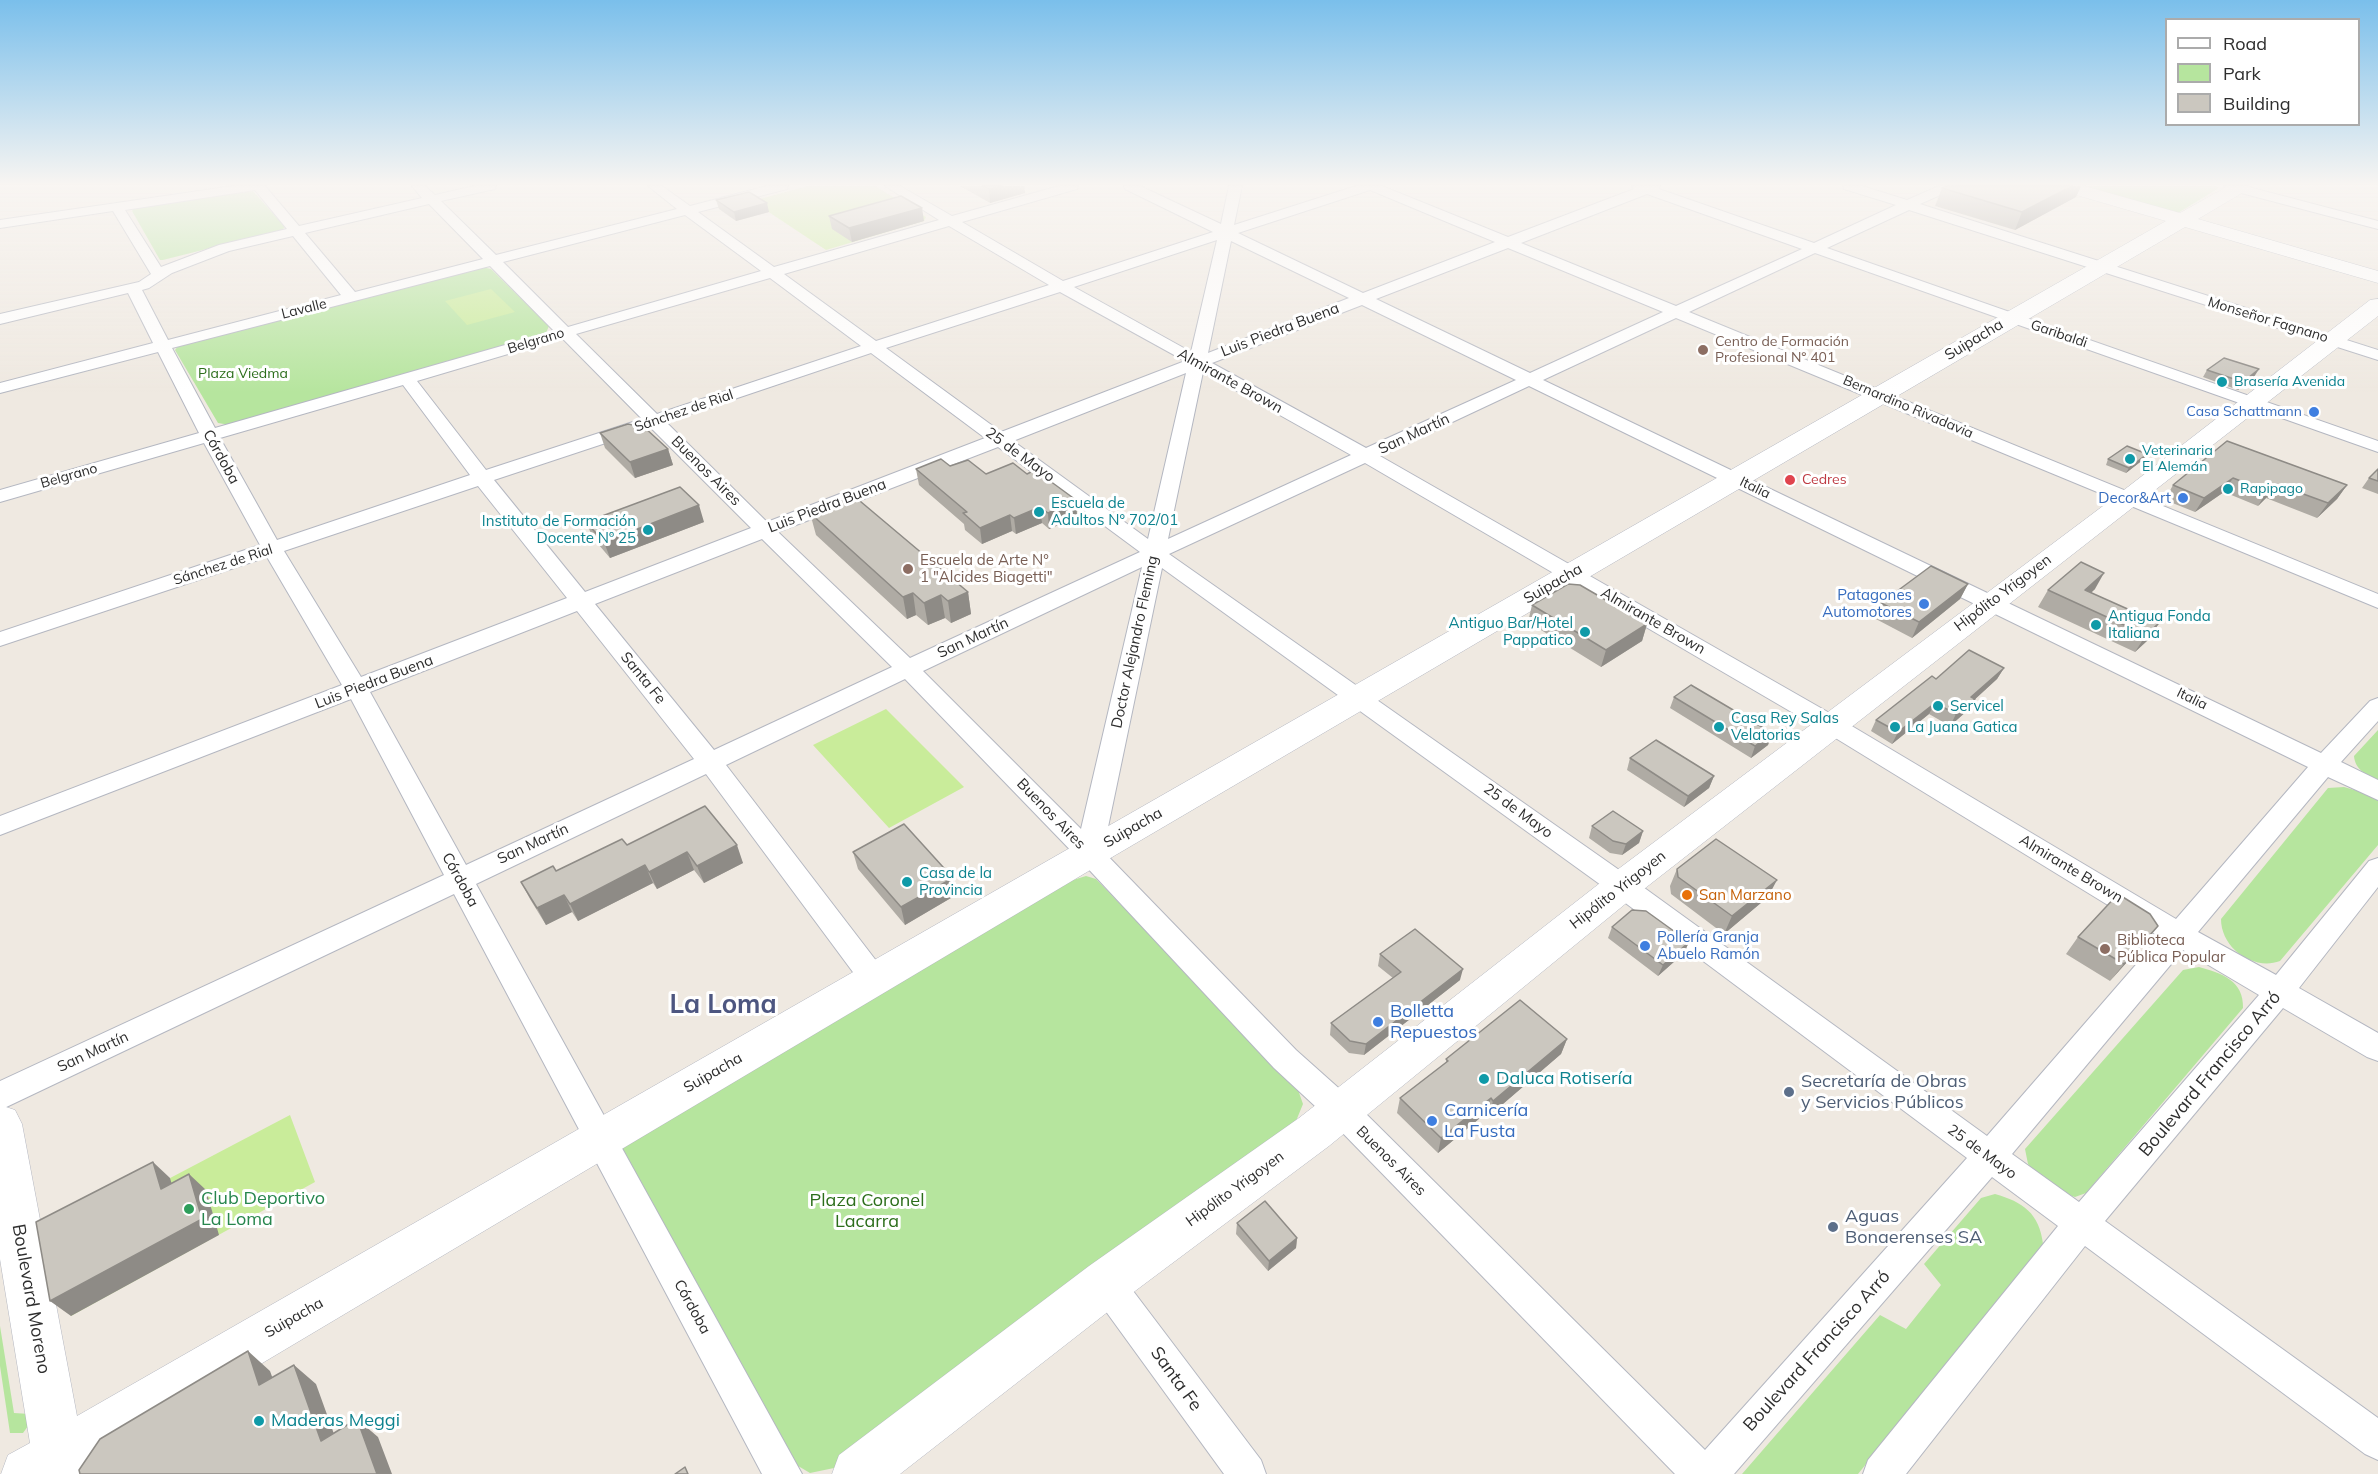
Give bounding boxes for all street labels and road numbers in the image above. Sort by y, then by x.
street label: Monseñor Fagnano [2206,294,2330,346]
street label: Lavalle [280,295,328,323]
street label: Luis Piedra Buena [1218,299,1342,361]
street label: Suipacha [1942,316,2006,364]
street label: Garibaldi [2028,316,2090,352]
street label: Belgrano [506,324,566,358]
street label: Almirante Brown [1174,345,1286,417]
street label: Bernardino Rivadavia [1840,372,1976,442]
street label: Sánchez de Rial [632,386,736,436]
street label: San Martín [1376,410,1452,458]
street label: 25 de Mayo [982,424,1058,486]
street label: Córdoba [199,427,243,487]
street label: Buenos Aires [667,432,745,510]
street label: Belgrano [39,460,99,492]
street label: Italia [1737,473,1773,503]
street label: Luis Piedra Buena [765,475,889,537]
street label: Sánchez de Rial [171,541,275,589]
street label: Hipólito Yrigoyen [1951,551,2055,635]
street label: Doctor Alejandro Fleming [1108,554,1162,730]
street label: Suipacha [1520,560,1586,608]
street label: Almirante Brown [1598,584,1708,658]
street label: San Martín [935,614,1011,662]
street label: Santa Fe [617,648,669,708]
street label: Luis Piedra Buena [312,651,436,713]
street label: Italia [2174,684,2210,714]
street label: Buenos Aires [1013,775,1089,853]
street label: 25 de Mayo [1480,780,1556,842]
street label: Suipacha [1100,804,1166,852]
street label: San Martín [495,820,571,868]
street label: Almirante Brown [2016,831,2126,907]
street label: Hipólito Yrigoyen [1566,847,1670,933]
street label: Córdoba [438,850,482,910]
street label: Boulevard Francisco Arró [2135,987,2285,1161]
street label: San Martín [55,1028,131,1076]
street label: Suipacha [680,1049,746,1097]
street label: 25 de Mayo [1944,1121,2020,1183]
street label: Buenos Aires [1352,1122,1430,1200]
street label: Hipólito Yrigoyen [1183,1147,1287,1231]
street label: Boulevard Moreno [7,1222,55,1376]
street label: Boulevard Francisco Arró [1739,1266,1895,1436]
street label: Córdoba [670,1277,714,1337]
street label: Suipacha [261,1294,327,1342]
street label: Santa Fe [1146,1343,1206,1415]

